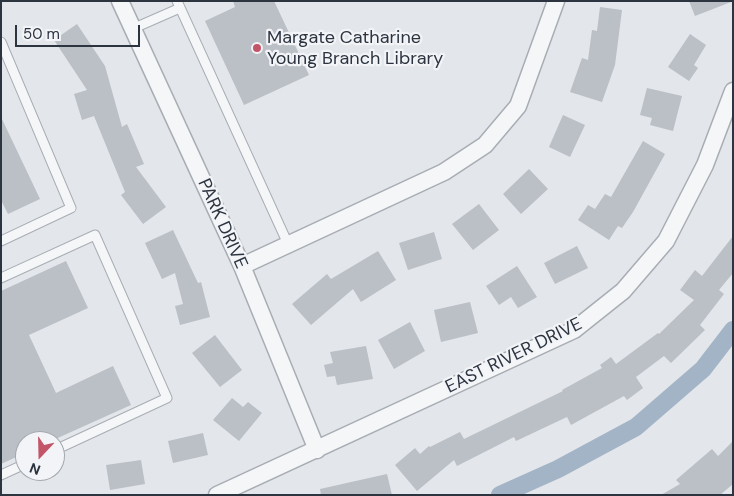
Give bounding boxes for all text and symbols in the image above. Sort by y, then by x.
scale bar [18,15,142,47]
text: 50 m [23,24,60,44]
place label: Margate Catharine Young Branch Library [267,27,443,70]
marker: Margate Catharine Young Branch Library [251,42,263,54]
street label: PARK DRIVE [193,176,251,272]
street label: EAST RIVER DRIVE [442,314,586,398]
north arrow [15,431,65,481]
text: N [27,459,43,479]

